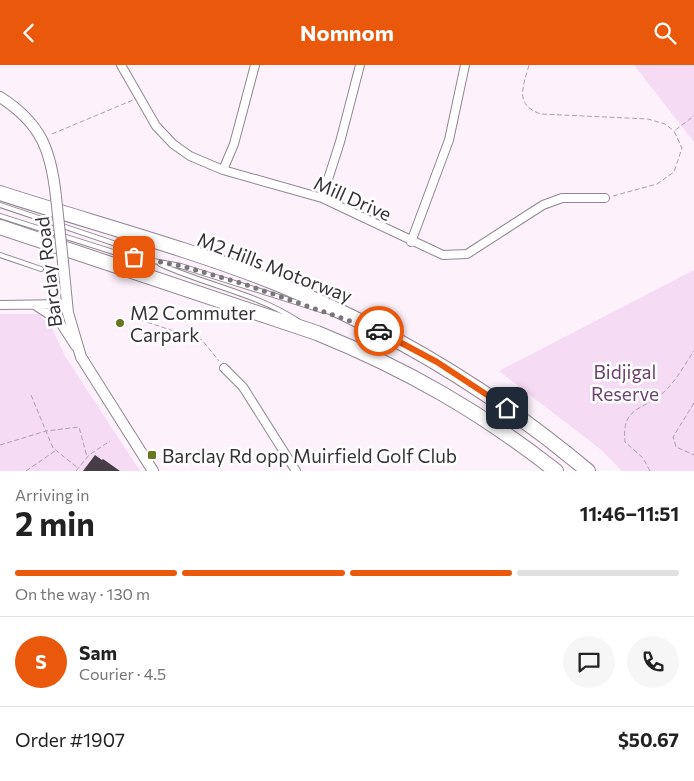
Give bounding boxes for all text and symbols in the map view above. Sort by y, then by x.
icon: back [15,19,43,47]
text: Nomnom [300,19,394,46]
icon: search [651,19,679,47]
street label: Mill Drive [311,171,395,225]
street label: Barclay Road [30,215,66,329]
street label: M2 Hills Motorway [194,227,356,307]
pin [113,236,155,278]
icon: bag [120,243,148,271]
place label: M2 Commuter Carpark [130,301,256,346]
courier [354,306,404,356]
marker: M2 Commuter Carpark [114,317,126,329]
icon: car [365,317,393,345]
park label: Bidjigal Reserve [591,360,659,405]
pin [486,387,528,429]
icon: home [493,394,521,422]
place label: Barclay Rd opp Muirfield Golf Club [162,444,457,467]
marker: Barclay Rd opp Muirfield Golf Club [146,449,158,461]
text: Arriving in [15,485,89,504]
text: 11:46–11:51 [580,502,679,525]
text: 2 min [15,503,95,543]
text: On the way · 130 m [15,584,150,603]
button: chat [563,636,615,688]
button: phone [627,636,679,688]
text: Sam [79,641,117,664]
text: S [35,650,47,673]
text: Courier · 4.5 [79,664,166,683]
text: Order #1907 [15,728,125,751]
text: $50.67 [618,728,679,751]

